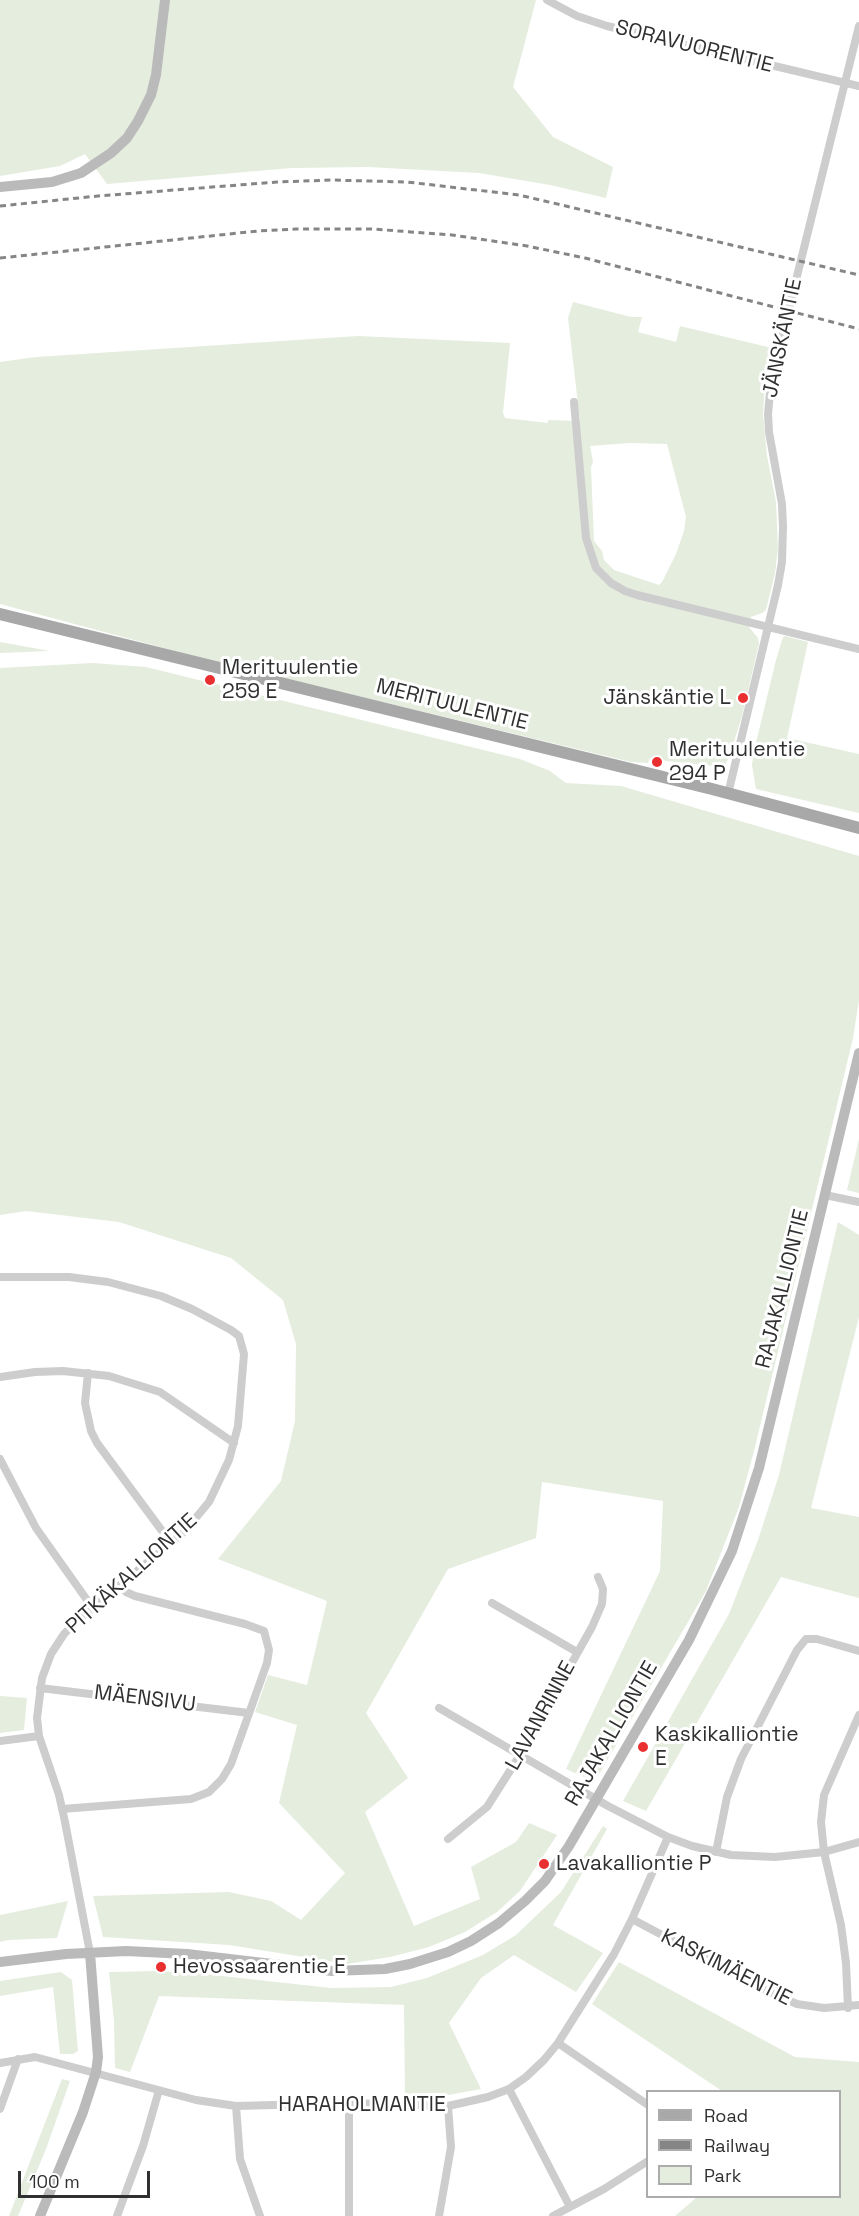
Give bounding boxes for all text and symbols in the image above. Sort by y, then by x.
street label: SORAVUORENTIE [613,15,775,79]
street label: JÄNSKÄNTIE [758,276,808,400]
place label: Merituulentie 259 E [222,655,358,705]
marker: Merituulentie 259 E [203,673,217,687]
street label: MERITUULENTIE [374,674,530,736]
place label: Jänskäntie L [603,685,731,711]
marker: Jänskäntie L [736,691,750,705]
place label: Merituulentie 294 P [669,737,805,787]
marker: Merituulentie 294 P [650,755,664,769]
street label: RAJAKALLIONTIE [751,1207,815,1371]
street label: PITKÄKALLIONTIE [61,1509,203,1639]
street label: LAVANRINNE [501,1657,581,1775]
street label: RAJAKALLIONTIE [560,1657,664,1811]
street label: MÄENSIVU [93,1680,197,1718]
place label: Kaskikalliontie E [655,1722,799,1772]
marker: Kaskikalliontie E [636,1740,650,1754]
place label: Lavakalliontie P [556,1851,711,1877]
marker: Lavakalliontie P [537,1857,551,1871]
street label: KASKIMÄENTIE [656,1924,796,2012]
place label: Hevossaarentie E [173,1954,346,1980]
marker: Hevossaarentie E [154,1960,168,1974]
legend [646,2090,841,2198]
street label: HARAHOLMANTIE [278,2092,446,2118]
text: Road [704,2104,748,2127]
text: Railway [704,2134,770,2157]
scale bar [21,2159,153,2197]
text: Park [704,2164,741,2187]
text: 100 m [29,2170,80,2193]

